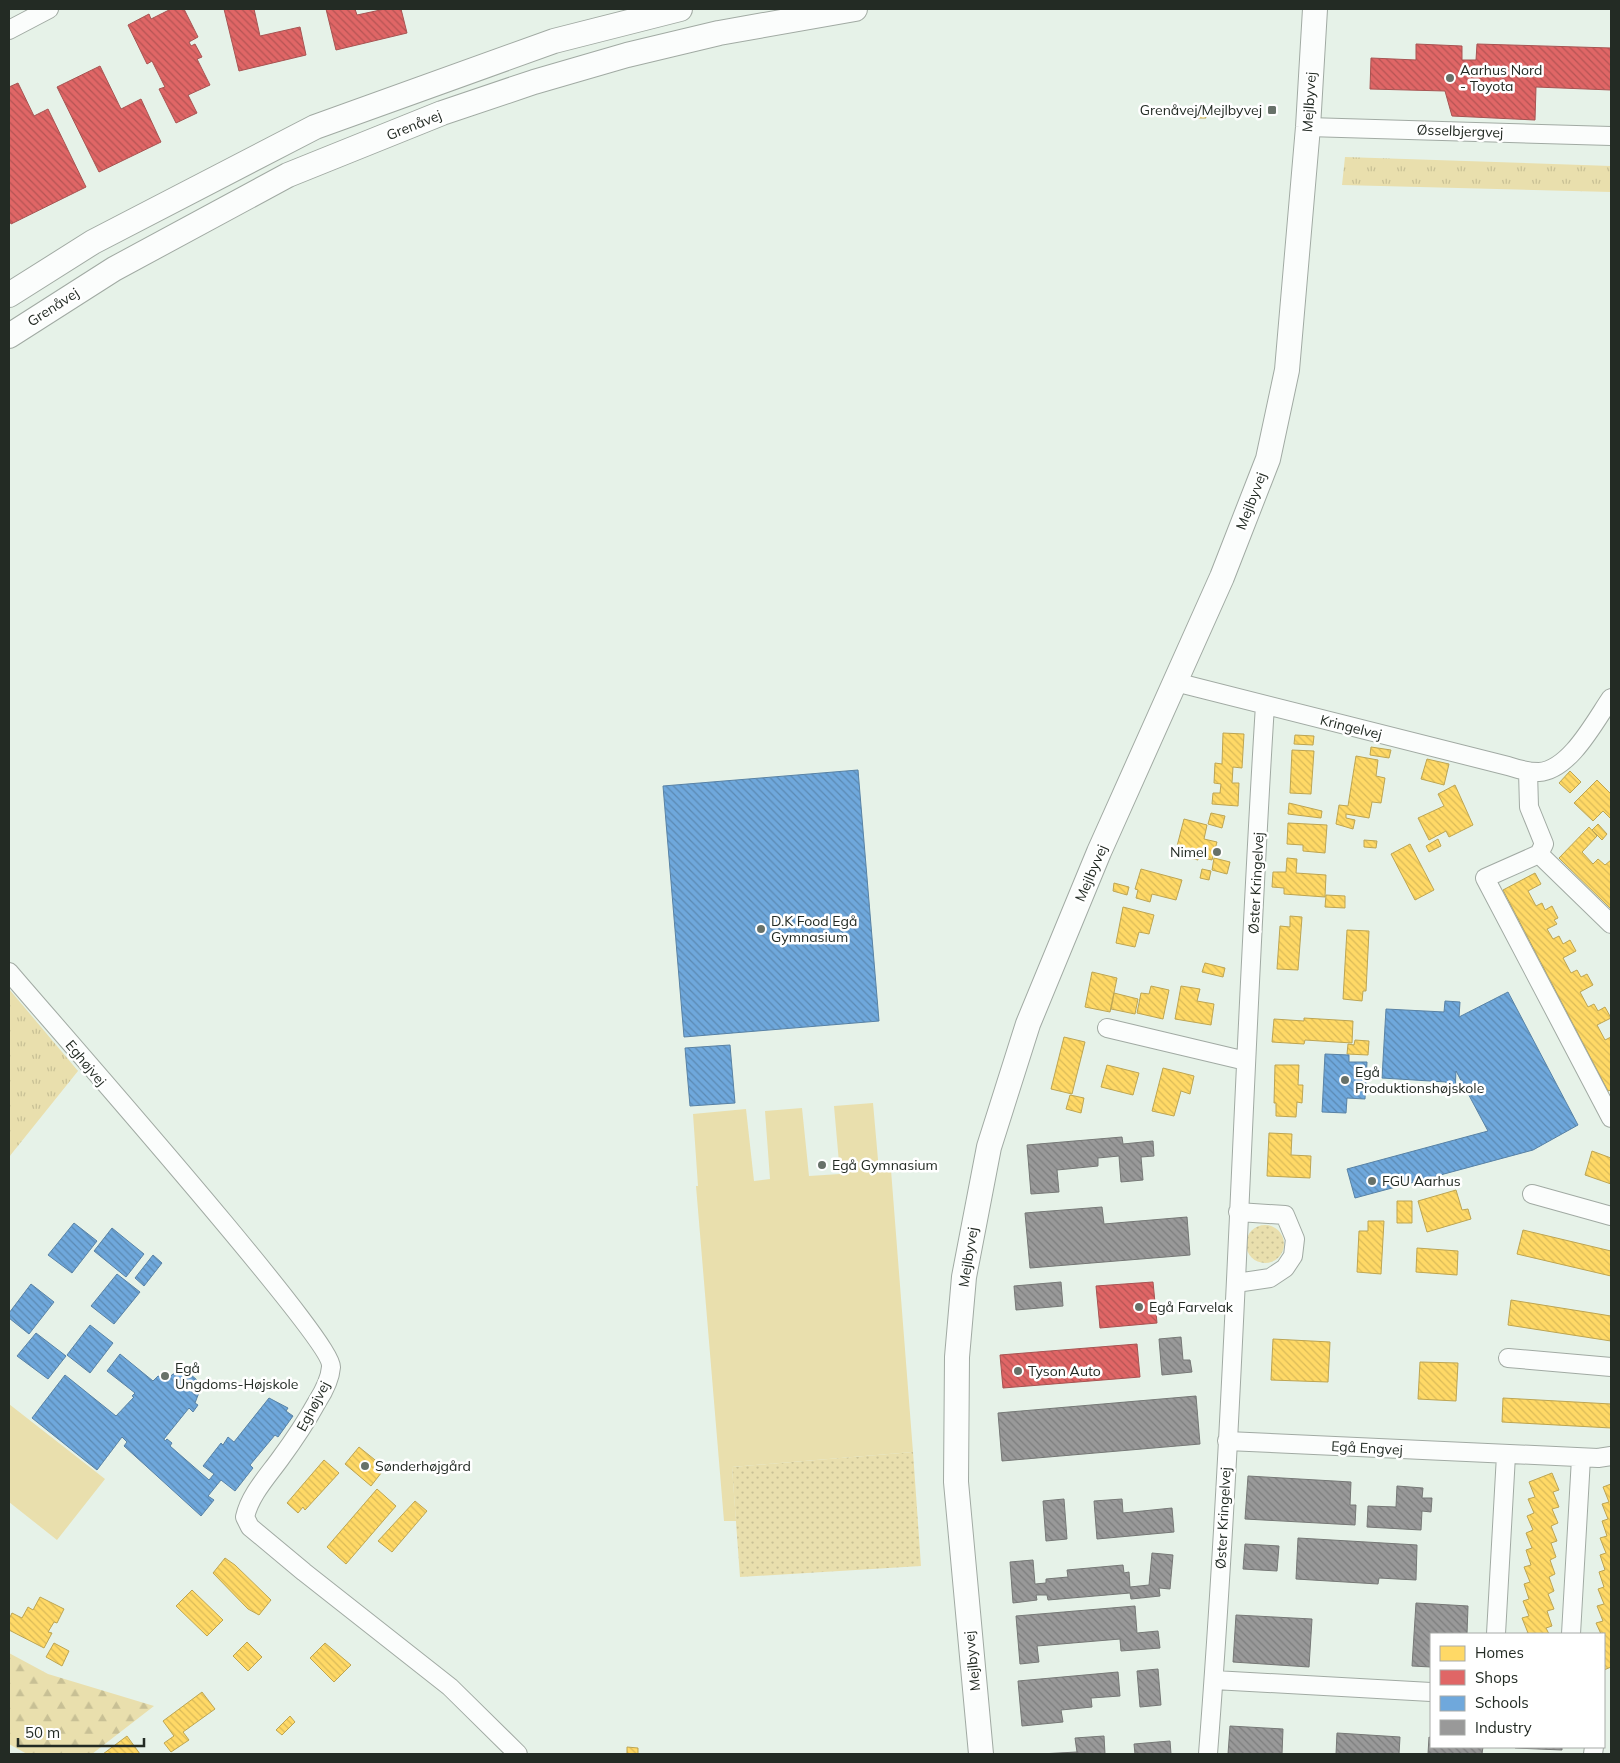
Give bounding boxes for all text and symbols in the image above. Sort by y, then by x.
place label: Aarhus Nord - Toyota [1460,61,1543,95]
street label: Mejlbyvej [1298,71,1320,133]
marker: Aarhus Nord - Toyota [1444,72,1456,84]
place label: Grenåvej/Mejlbyvej [1140,101,1262,119]
marker: Grenåvej/Mejlbyvej [1266,104,1278,116]
street label: Grenåvej [384,106,444,144]
street label: Øsselbjergvej [1416,120,1504,142]
street label: Grenåvej [24,284,82,330]
street label: Mejlbyvej [1232,470,1270,532]
street label: Kringelvej [1318,711,1384,743]
street label: Øster Kringelvej [1244,832,1268,934]
street label: Mejlbyvej [1071,842,1111,904]
place label: Nimel [1170,843,1207,861]
marker: Nimel [1211,846,1223,858]
place label: D.K Food Egå Gymnasium [771,912,857,946]
marker: D.K Food Egå Gymnasium [755,923,767,935]
street label: Eghøjvej [62,1036,110,1090]
place label: Egå Produktionshøjskole [1355,1063,1484,1097]
marker: Egå Produktionshøjskole [1339,1074,1351,1086]
place label: Egå Gymnasium [832,1156,938,1174]
marker: Egå Gymnasium [816,1159,828,1171]
place label: FGU Aarhus [1382,1172,1461,1190]
marker: FGU Aarhus [1366,1175,1378,1187]
street label: Mejlbyvej [954,1226,982,1288]
place label: Egå Farvelak [1149,1298,1234,1316]
marker: Egå Farvelak [1133,1301,1145,1313]
place label: Egå Ungdoms-Højskole [175,1359,298,1393]
place label: Tyson Auto [1028,1362,1101,1380]
marker: Tyson Auto [1012,1365,1024,1377]
marker: Egå Ungdoms-Højskole [159,1370,171,1382]
street label: Eghøjvej [292,1378,334,1434]
street label: Egå Engvej [1331,1437,1403,1459]
place label: Sønderhøjgård [375,1457,471,1475]
marker: Sønderhøjgård [359,1460,371,1472]
street label: Øster Kringelvej [1211,1467,1235,1569]
street label: Mejlbyvej [960,1630,984,1692]
legend [1430,1633,1605,1748]
text: Homes [1475,1643,1524,1662]
text: Shops [1475,1668,1518,1687]
text: Schools [1475,1693,1529,1712]
scale bar [18,1716,144,1748]
text: Industry [1475,1718,1532,1737]
text: 50 m [25,1723,60,1742]

